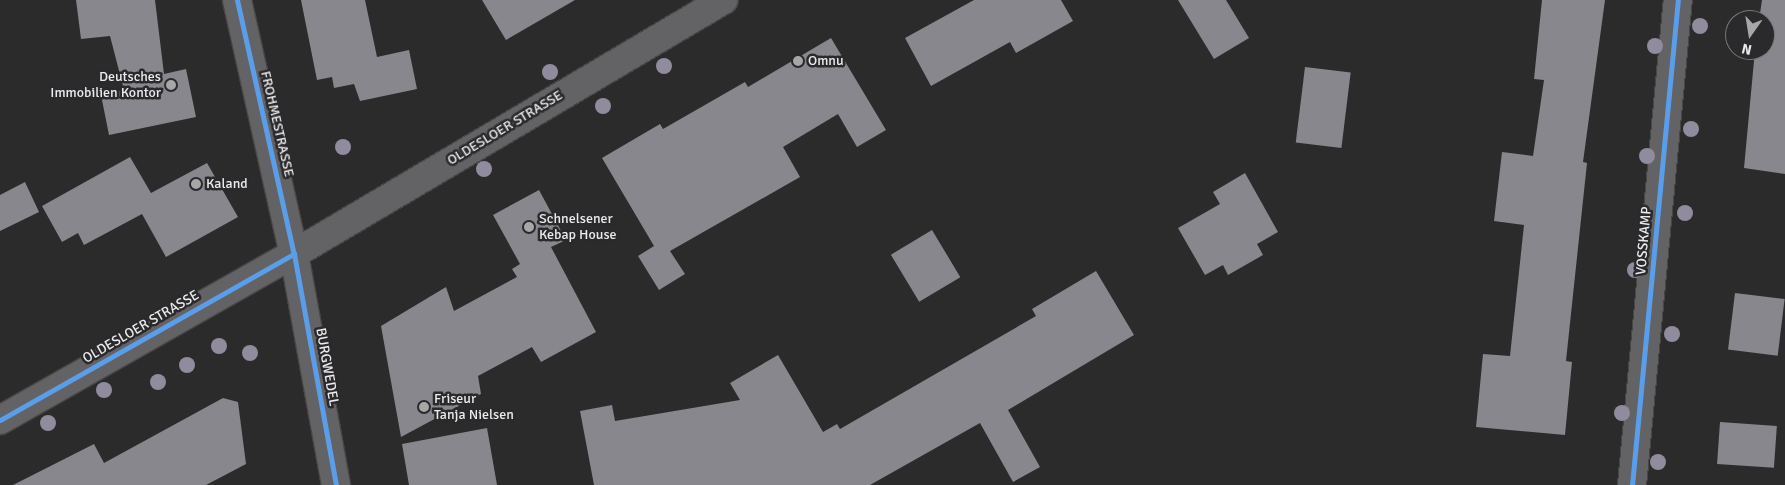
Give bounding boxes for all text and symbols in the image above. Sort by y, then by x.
north arrow [1725,10,1775,60]
text: N [1740,40,1753,59]
place label: Omnu [808,53,844,69]
marker: Omnu [792,55,804,67]
place label: Deutsches Immobilien Kontor [50,69,161,102]
street label: FROHMESTRASSE [257,69,297,179]
marker: Deutsches Immobilien Kontor [165,79,177,91]
street label: OLDESLOER STRASSE [444,87,566,169]
place label: Kaland [206,176,248,192]
marker: Kaland [190,178,202,190]
street label: VOSSKAMP [1633,206,1655,276]
place label: Schnelsener Kebap House [539,211,617,243]
marker: Schnelsener Kebap House [523,221,535,233]
street label: OLDESLOER STRASSE [80,287,202,367]
street label: BURGWEDEL [312,327,342,407]
place label: Friseur Tanja Nielsen [434,391,514,424]
marker: Friseur Tanja Nielsen [418,401,430,413]

